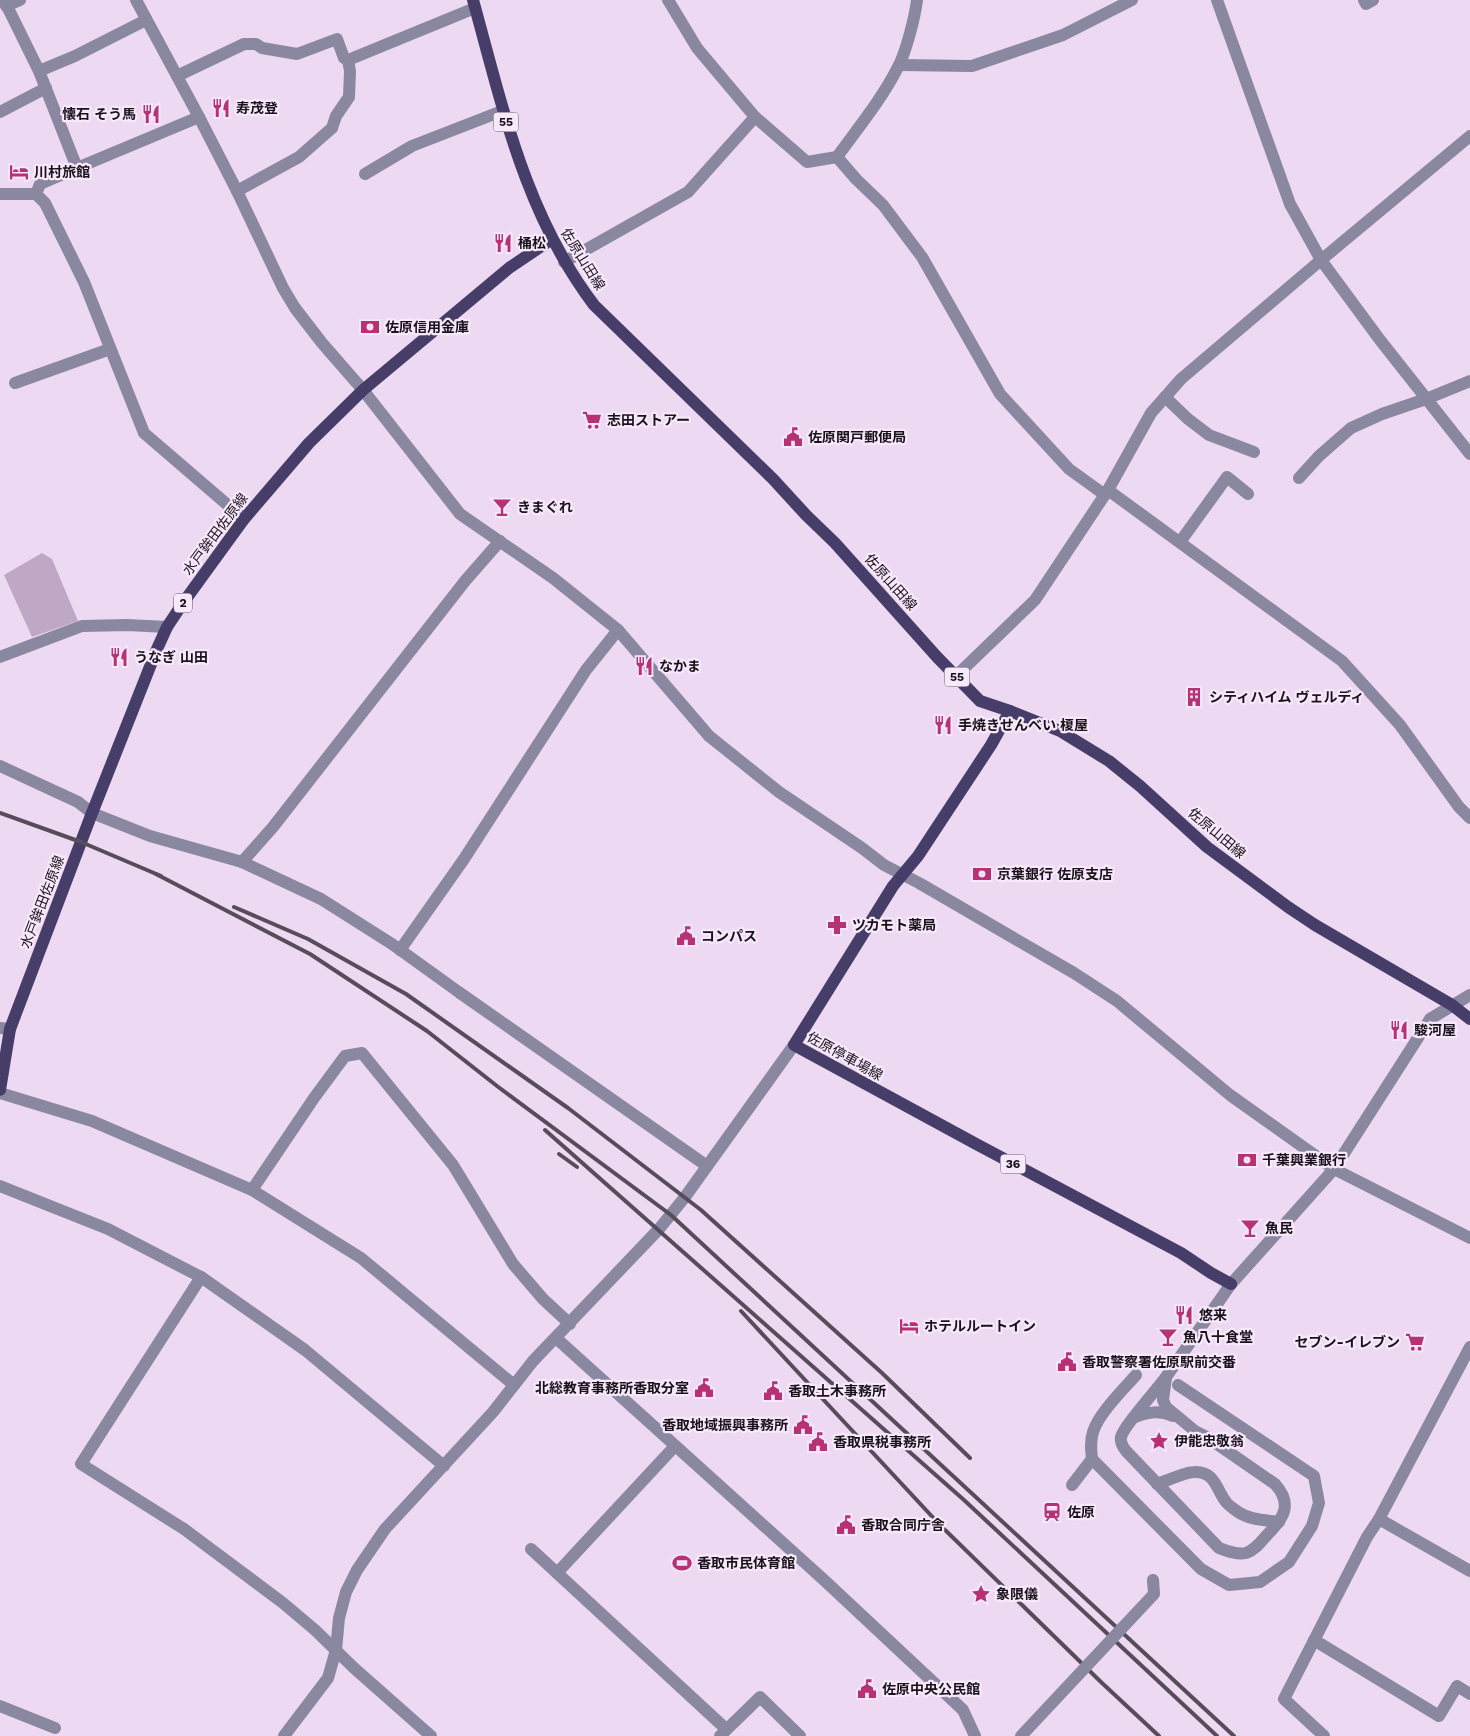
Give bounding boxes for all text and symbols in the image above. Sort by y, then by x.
restaurant icon: 寿茂登 [210,97,232,119]
place label: 寿茂登 [236,100,278,116]
restaurant icon: 懐石 そう馬 [140,103,162,125]
place label: 懐石 そう馬 [62,106,136,122]
road number: 55 [494,112,518,132]
hotel icon: 川村旅館 [8,161,30,183]
place label: 川村旅館 [34,164,90,180]
street label: 佐原山田線 [558,225,608,293]
restaurant icon: 桶松 [492,232,514,254]
place label: 桶松 [518,235,546,251]
bank icon: 佐原信用金庫 [359,316,381,338]
place label: 佐原信用金庫 [385,319,469,335]
supermarket icon: 志田ストアー [581,409,603,431]
place label: 志田ストアー [607,412,690,428]
public building icon: 佐原関戸郵便局 [782,426,804,448]
place label: 佐原関戸郵便局 [808,429,906,445]
street label: 水戸鉾田佐原線 [179,490,251,578]
bar icon: きまぐれ [491,496,513,518]
place label: きまぐれ [517,499,573,515]
street label: 佐原山田線 [862,551,920,613]
road number: 2 [174,594,192,612]
restaurant icon: うなぎ 山田 [108,646,130,668]
place label: うなぎ 山田 [134,649,208,665]
restaurant icon: なかま [633,655,655,677]
place label: なかま [659,658,701,674]
road number: 55 [944,668,970,686]
building icon: シティハイム ヴェルディ [1183,686,1205,708]
place label: シティハイム ヴェルディ [1209,689,1365,705]
restaurant icon: 手焼きせんべい 榎屋 [932,714,954,736]
place label: 手焼きせんべい 榎屋 [958,717,1088,733]
street label: 佐原山田線 [1185,804,1249,862]
street label: 水戸鉾田佐原線 [17,853,67,951]
bank icon: 京葉銀行 佐原支店 [971,863,993,885]
place label: 京葉銀行 佐原支店 [997,866,1113,882]
pharmacy icon: ツカモト薬局 [826,914,848,936]
place label: ツカモト薬局 [852,917,936,933]
public building icon: コンパス [675,925,697,947]
place label: コンパス [701,928,757,944]
restaurant icon: 駿河屋 [1388,1019,1410,1041]
place label: 駿河屋 [1414,1022,1456,1038]
street label: 佐原停車場線 [804,1029,886,1083]
bank icon: 千葉興業銀行 [1236,1149,1258,1171]
place label: 千葉興業銀行 [1262,1152,1346,1168]
road number: 36 [1000,1154,1026,1174]
bar icon: 魚民 [1239,1217,1261,1239]
place label: 魚民 [1265,1220,1293,1236]
restaurant icon: 悠来 [1173,1304,1195,1326]
place label: 悠来 [1199,1307,1227,1323]
hotel icon: ホテルルートイン [898,1315,920,1337]
place label: ホテルルートイン [924,1318,1036,1334]
bar icon: 魚八十食堂 [1157,1326,1179,1348]
place label: 魚八十食堂 [1183,1329,1253,1345]
supermarket icon: セブン-イレブン [1404,1331,1426,1353]
place label: セブン-イレブン [1295,1334,1400,1350]
public building icon: 香取警察署佐原駅前交番 [1056,1351,1078,1373]
place label: 香取警察署佐原駅前交番 [1082,1354,1236,1370]
public building icon: 北総教育事務所香取分室 [693,1377,715,1399]
place label: 北総教育事務所香取分室 [535,1380,689,1396]
public building icon: 香取土木事務所 [762,1380,784,1402]
place label: 香取土木事務所 [788,1383,886,1399]
public building icon: 香取地域振興事務所 [792,1414,814,1436]
place label: 香取地域振興事務所 [662,1417,788,1433]
place icon: 伊能忠敬翁 [1148,1430,1170,1452]
public building icon: 香取県税事務所 [807,1431,829,1453]
place label: 伊能忠敬翁 [1174,1433,1244,1449]
place label: 香取県税事務所 [833,1434,931,1450]
station icon: 佐原 [1041,1501,1063,1523]
place label: 佐原 [1067,1504,1095,1520]
public building icon: 香取合同庁舎 [835,1514,857,1536]
place label: 香取合同庁舎 [861,1517,945,1533]
sports icon: 香取市民体育館 [671,1552,693,1574]
place label: 香取市民体育館 [697,1555,795,1571]
place icon: 象限儀 [970,1583,992,1605]
place label: 象限儀 [996,1586,1038,1602]
public building icon: 佐原中央公民館 [856,1678,878,1700]
place label: 佐原中央公民館 [882,1681,980,1697]

